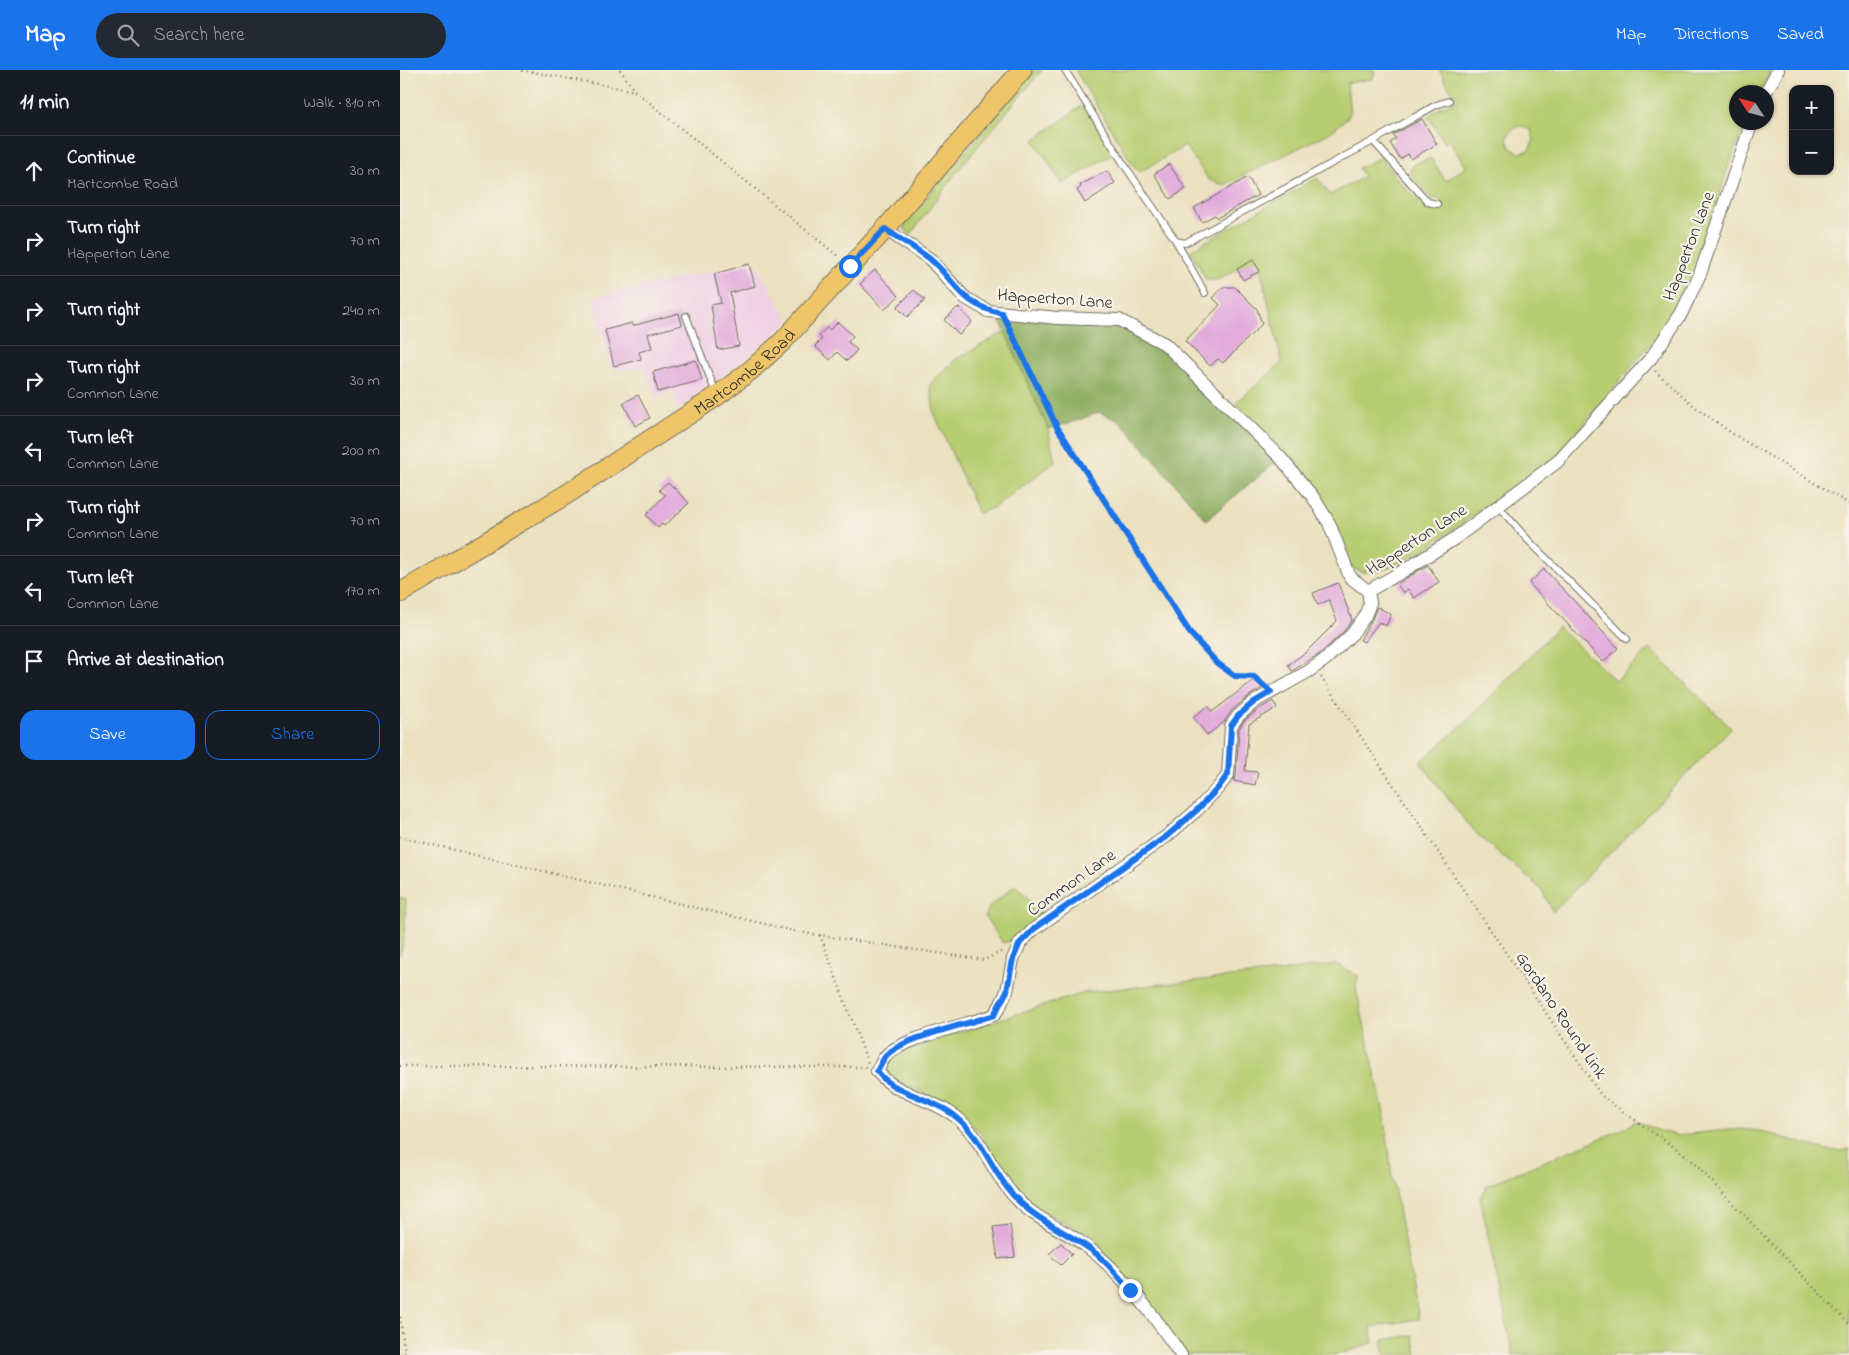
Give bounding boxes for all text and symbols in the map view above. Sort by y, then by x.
search box [96,13,446,58]
text: Map [25,18,66,53]
icon: search [114,21,142,49]
text: Search here [154,22,245,49]
text: Map [1616,22,1646,48]
text: Directions [1674,22,1749,48]
text: Saved [1777,22,1824,48]
north arrow [1729,85,1774,130]
map controls [1789,85,1834,175]
button: + [1789,85,1834,130]
text: 11 min [20,88,69,118]
text: Walk · 810 m [303,91,380,115]
button: − [1789,130,1834,175]
text: Continue [67,145,135,172]
icon: ahead [20,157,48,185]
text: 30 m [350,159,380,183]
text: Martcombe Road [67,172,178,196]
street label: Happerton Lane [1657,187,1723,305]
text: Turn right [67,215,140,242]
icon: right [20,227,48,255]
text: 70 m [350,229,380,253]
text: Happerton Lane [67,242,170,266]
route start [839,255,862,278]
street label: Happerton Lane [996,283,1114,317]
icon: right [20,297,48,325]
text: Turn right [67,297,140,324]
text: 240 m [342,299,380,323]
street label: Martcombe Road [689,324,803,423]
text: Turn right [67,355,140,382]
icon: right [20,367,48,395]
text: 30 m [350,369,380,393]
text: Common Lane [67,382,159,406]
text: Turn left [67,425,134,452]
icon: left [20,437,48,465]
text: 200 m [342,439,380,463]
text: Common Lane [67,452,159,476]
text: Turn right [67,495,140,522]
street label: Happerton Lane [1362,498,1473,583]
icon: right [20,507,48,535]
text: 70 m [350,509,380,533]
text: Common Lane [67,522,159,546]
text: Turn left [67,565,134,592]
icon: left [20,577,48,605]
text: 170 m [345,579,380,603]
text: Common Lane [67,592,159,616]
icon: arrive [20,647,48,675]
text: Arrive at destination [67,647,224,674]
button: Save [20,710,195,760]
button: Share [205,710,380,760]
street label: Common Lane [1022,843,1123,924]
street label: Gordano Round Link [1508,947,1613,1085]
route end [1119,1279,1142,1302]

